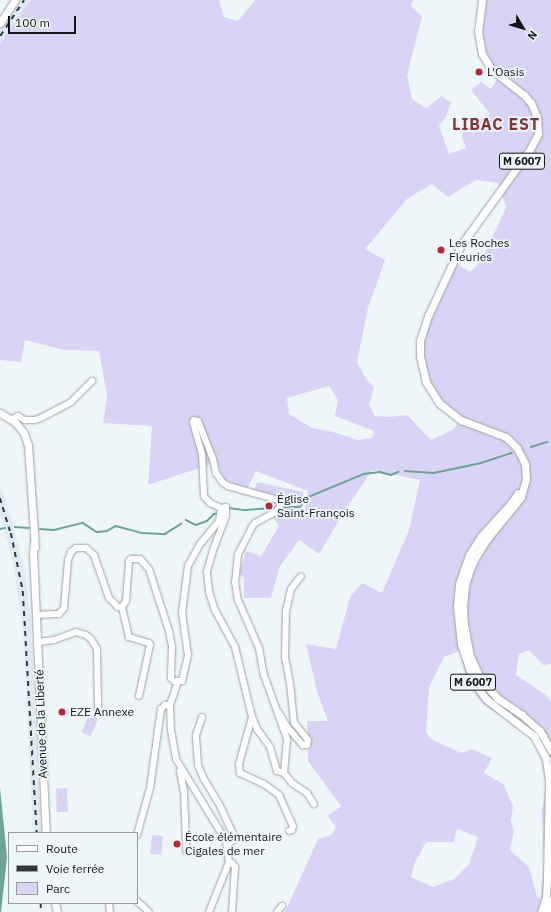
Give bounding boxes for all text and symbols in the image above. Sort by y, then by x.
scale bar [10,8,78,34]
north arrow [503,8,543,48]
text: 100 m [15,15,50,30]
text: N [524,28,540,43]
place label: L'Oasis [487,65,525,79]
marker: L'Oasis [474,67,484,77]
district label: LIBAC EST [452,114,540,134]
road number: M 6007 [498,152,546,170]
place label: Les Roches Fleuries [449,236,510,264]
marker: Les Roches Fleuries [436,245,446,255]
place label: Église Saint-François [277,492,355,520]
marker: Église Saint-François [264,501,274,511]
street label: Avenue de la Liberté [32,669,50,779]
road number: M 6007 [449,673,497,691]
place label: EZE Annexe [70,705,134,719]
marker: EZE Annexe [57,707,67,717]
place label: École élémentaire Cigales de mer [185,830,282,858]
legend [8,832,138,904]
marker: École élémentaire Cigales de mer [172,839,182,849]
text: Route [46,841,78,856]
text: Voie ferrée [46,861,104,876]
text: Parc [46,881,70,896]

